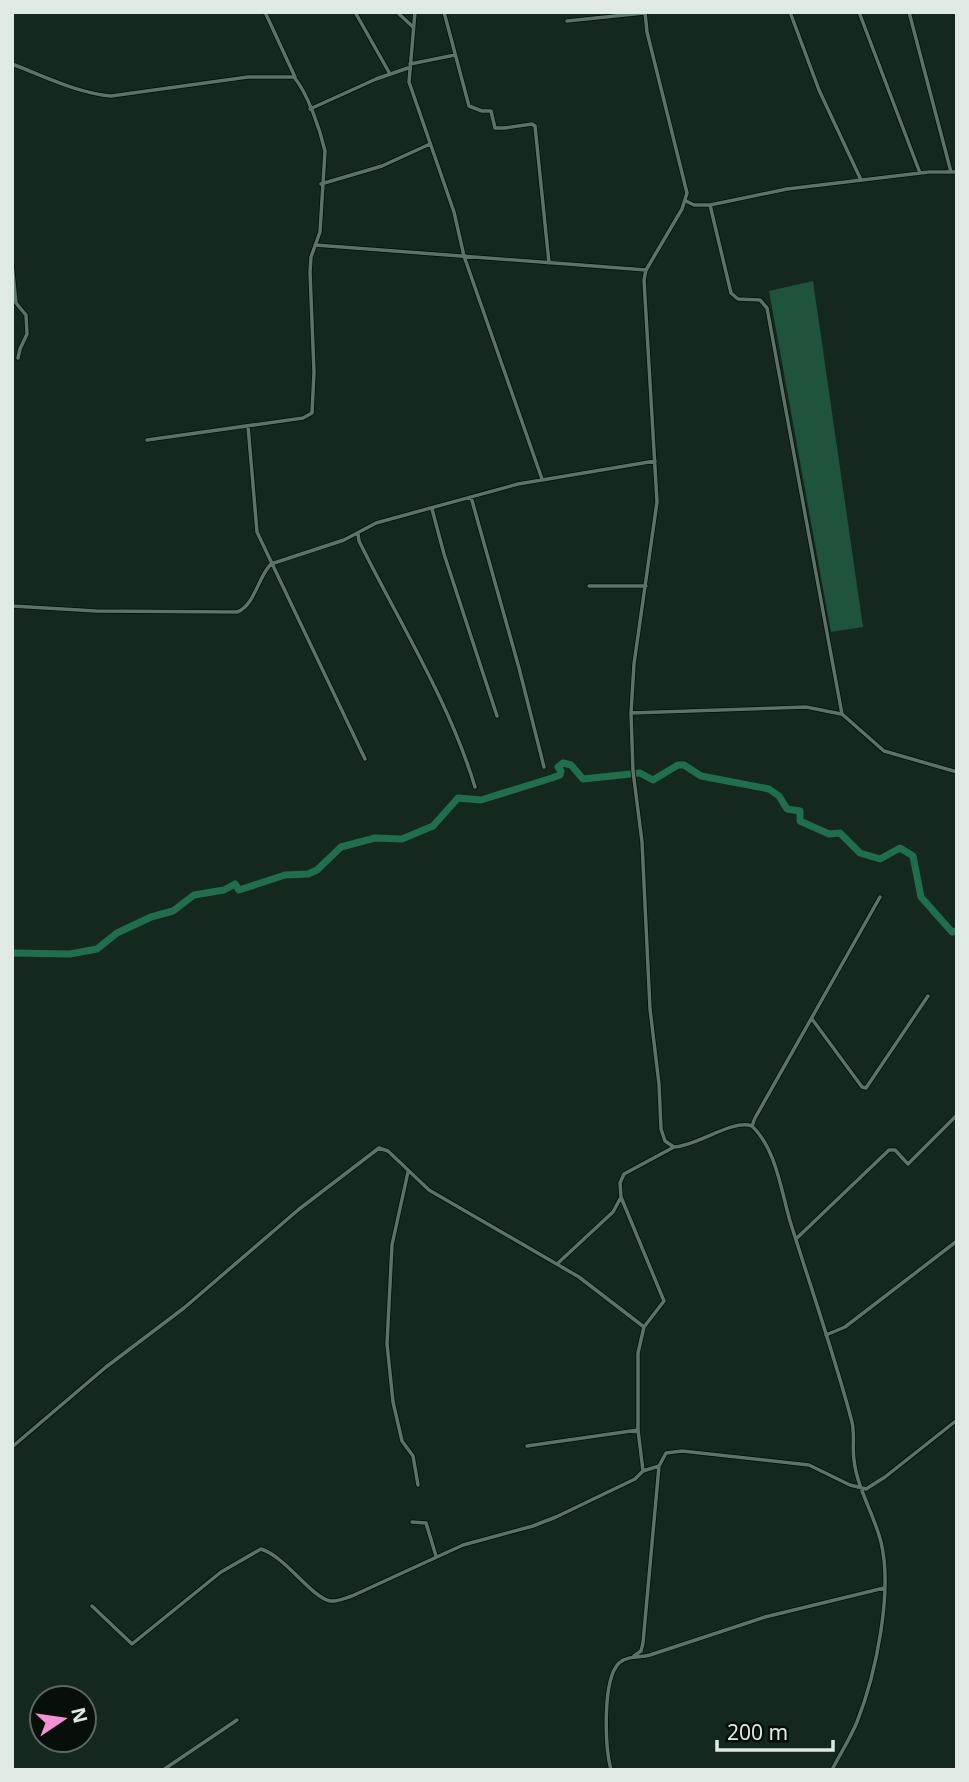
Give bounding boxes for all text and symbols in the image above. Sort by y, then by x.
north arrow [28,1684,98,1754]
text: N [65,1705,94,1726]
scale bar [717,1708,832,1752]
text: 200 m [727,1718,788,1746]

